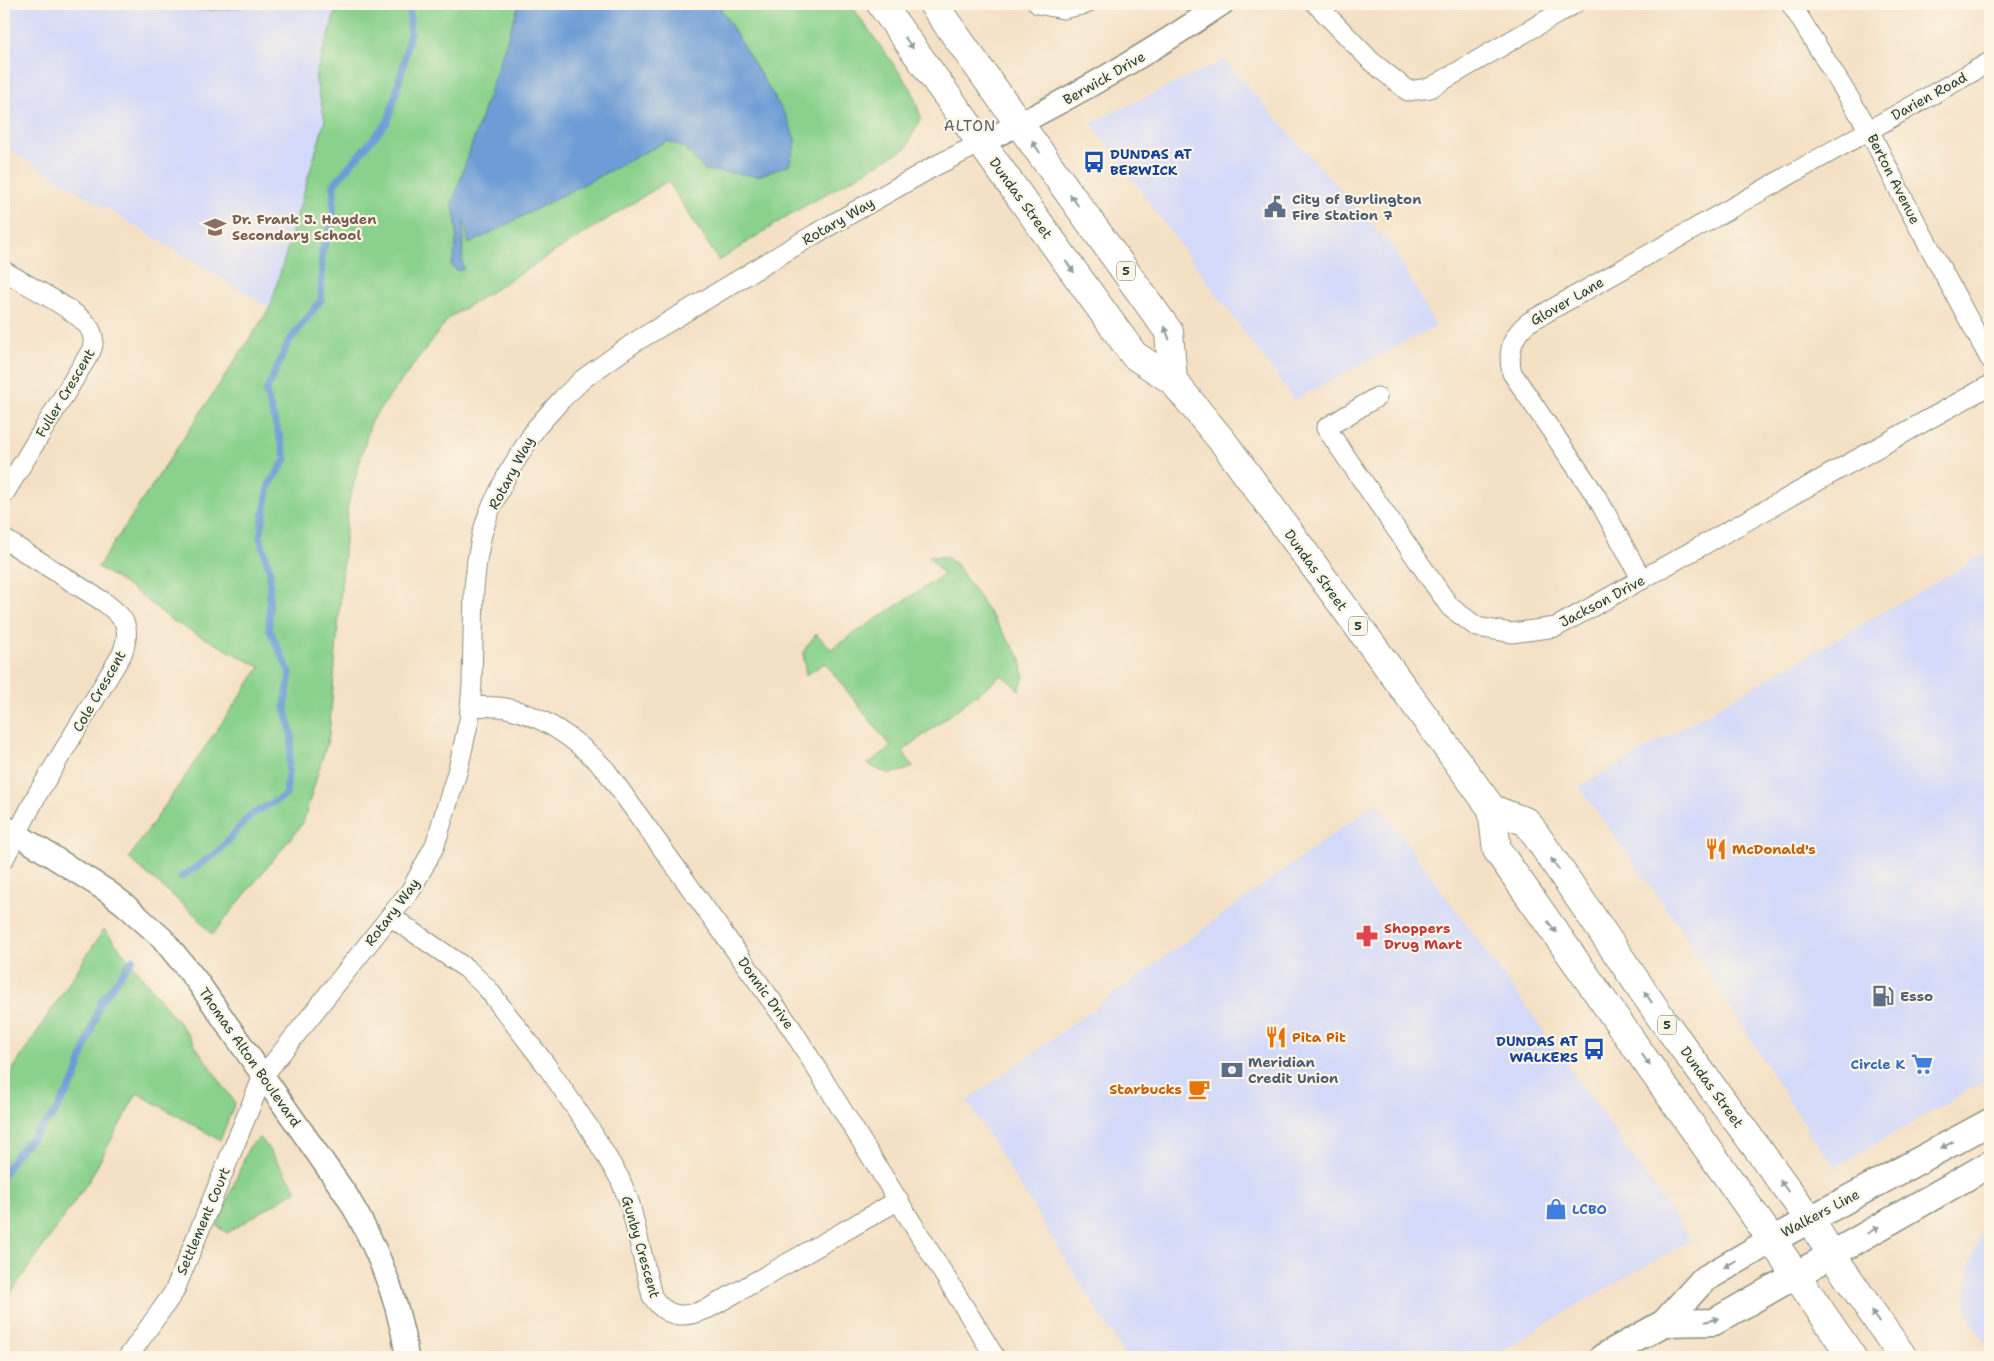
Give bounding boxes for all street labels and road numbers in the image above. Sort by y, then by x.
street label: Berwick Drive [1060,47,1148,109]
street label: Darien Road [1888,68,1970,124]
street label: Berton Avenue [1864,131,1924,227]
street label: Dundas Street [985,154,1057,242]
street label: Rotary Way [799,193,877,249]
road number: 5 [1117,262,1135,280]
street label: Glover Lane [1527,273,1607,329]
street label: Fuller Crescent [31,345,99,441]
street label: Rotary Way [484,433,538,513]
street label: Dundas Street [1280,526,1352,614]
street label: Jackson Drive [1556,571,1648,631]
road number: 5 [1349,616,1367,636]
street label: Cole Crescent [68,647,130,735]
street label: Rotary Way [361,874,423,950]
street label: Donnic Drive [734,954,798,1033]
street label: Thomas Alton Boulevard [195,984,305,1130]
road number: 5 [1658,1016,1676,1034]
street label: Dundas Street [1676,1043,1748,1131]
street label: Settlement Court [172,1164,234,1278]
street label: Walkers Line [1778,1185,1862,1241]
street label: Gunby Crescent [618,1194,664,1300]

